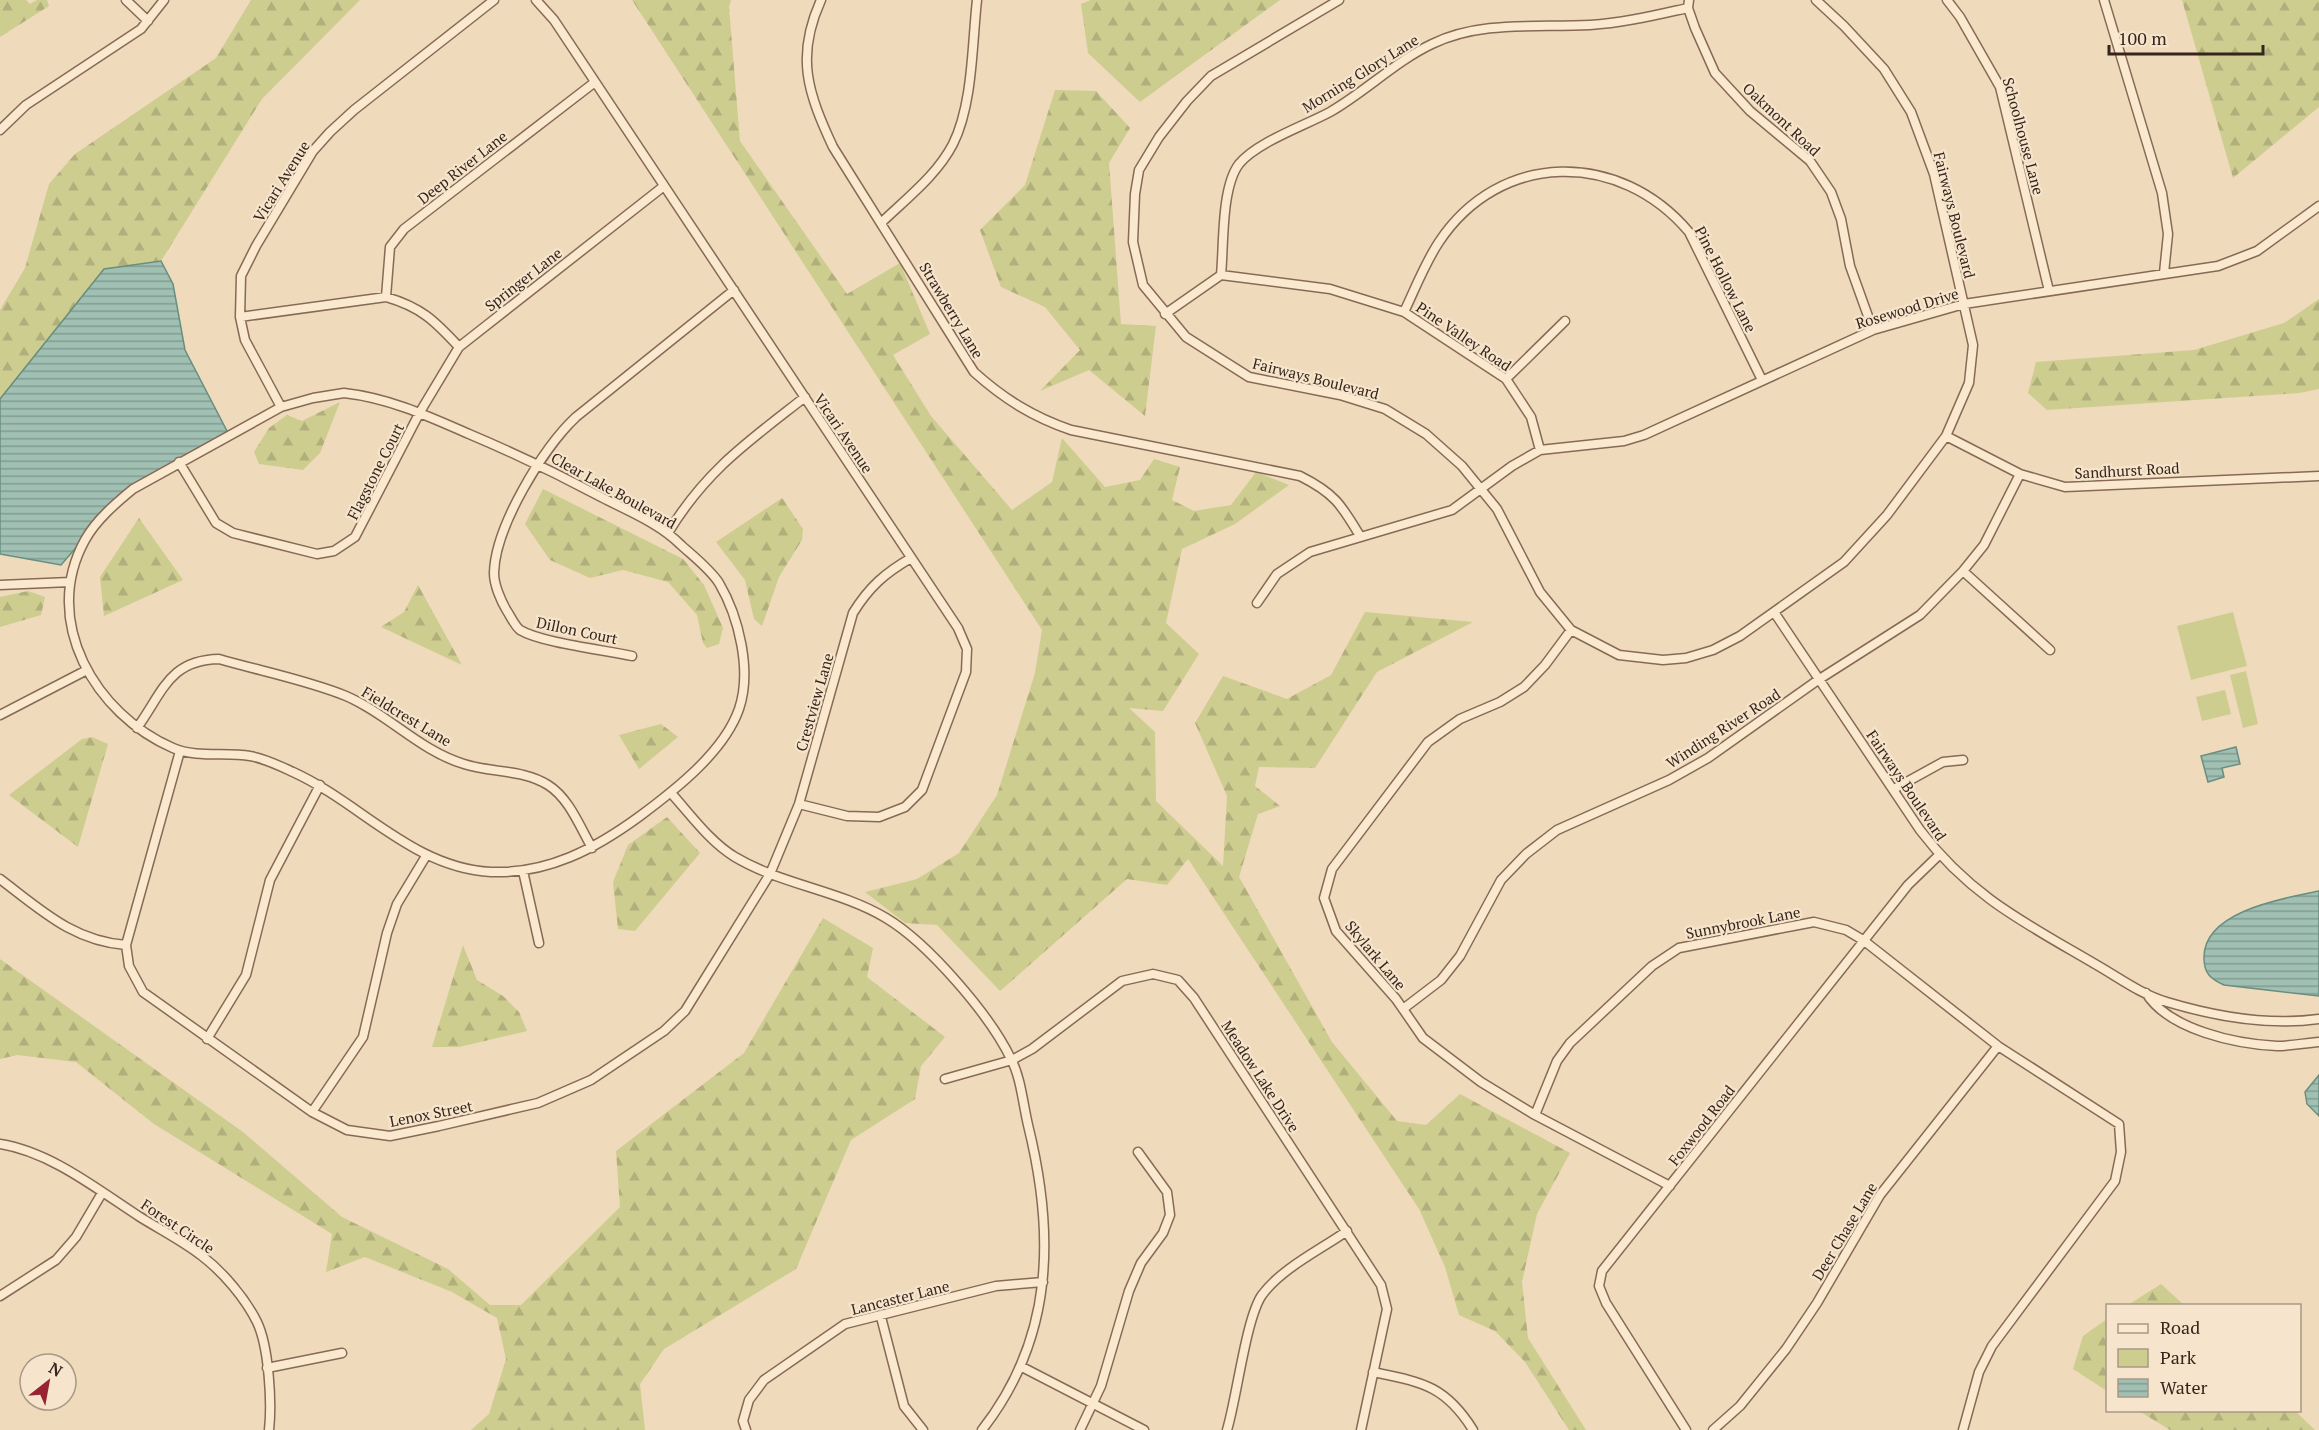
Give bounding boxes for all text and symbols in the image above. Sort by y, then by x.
scale bar [2109,18,2264,56]
text: 100 m [2118,26,2167,50]
street label: Morning Glory Lane [1298,29,1422,117]
street label: Schoolhouse Lane [1999,75,2049,197]
street label: Oakmont Road [1739,78,1825,160]
street label: Deep River Lane [413,126,511,208]
street label: Vicari Avenue [248,137,314,225]
street label: Fairways Boulevard [1930,150,1980,280]
street label: Pine Hollow Lane [1691,222,1761,336]
street label: Springer Lane [480,243,566,315]
street label: Strawberry Lane [915,258,989,362]
street label: Rosewood Drive [1853,283,1961,333]
street label: Pine Valley Road [1413,297,1515,375]
street label: Fairways Boulevard [1251,353,1381,403]
street label: Vicari Avenue [810,389,878,477]
street label: Flagstone Court [342,419,408,523]
street label: Clear Lake Boulevard [548,447,680,533]
street label: Sandhurst Road [2074,457,2180,483]
street label: Dillon Court [535,612,620,648]
street label: Crestview Lane [790,650,838,754]
street label: Fieldcrest Lane [358,681,456,751]
street label: Winding River Road [1662,684,1784,772]
street label: Fairways Boulevard [1862,726,1952,844]
street label: Sunnybrook Lane [1684,901,1802,943]
street label: Skylark Lane [1341,916,1411,994]
street label: Meadow Lake Drive [1217,1016,1305,1136]
street label: Foxwood Road [1663,1081,1739,1169]
street label: Lenox Street [388,1095,475,1131]
street label: Deer Chase Lane [1807,1178,1881,1284]
street label: Forest Circle [137,1194,219,1258]
street label: Lancaster Lane [849,1275,951,1319]
legend [2106,1304,2301,1412]
text: Road [2160,1315,2200,1339]
text: Park [2160,1345,2197,1369]
north arrow [18,1352,78,1412]
text: N [45,1357,67,1382]
text: Water [2160,1375,2207,1399]

